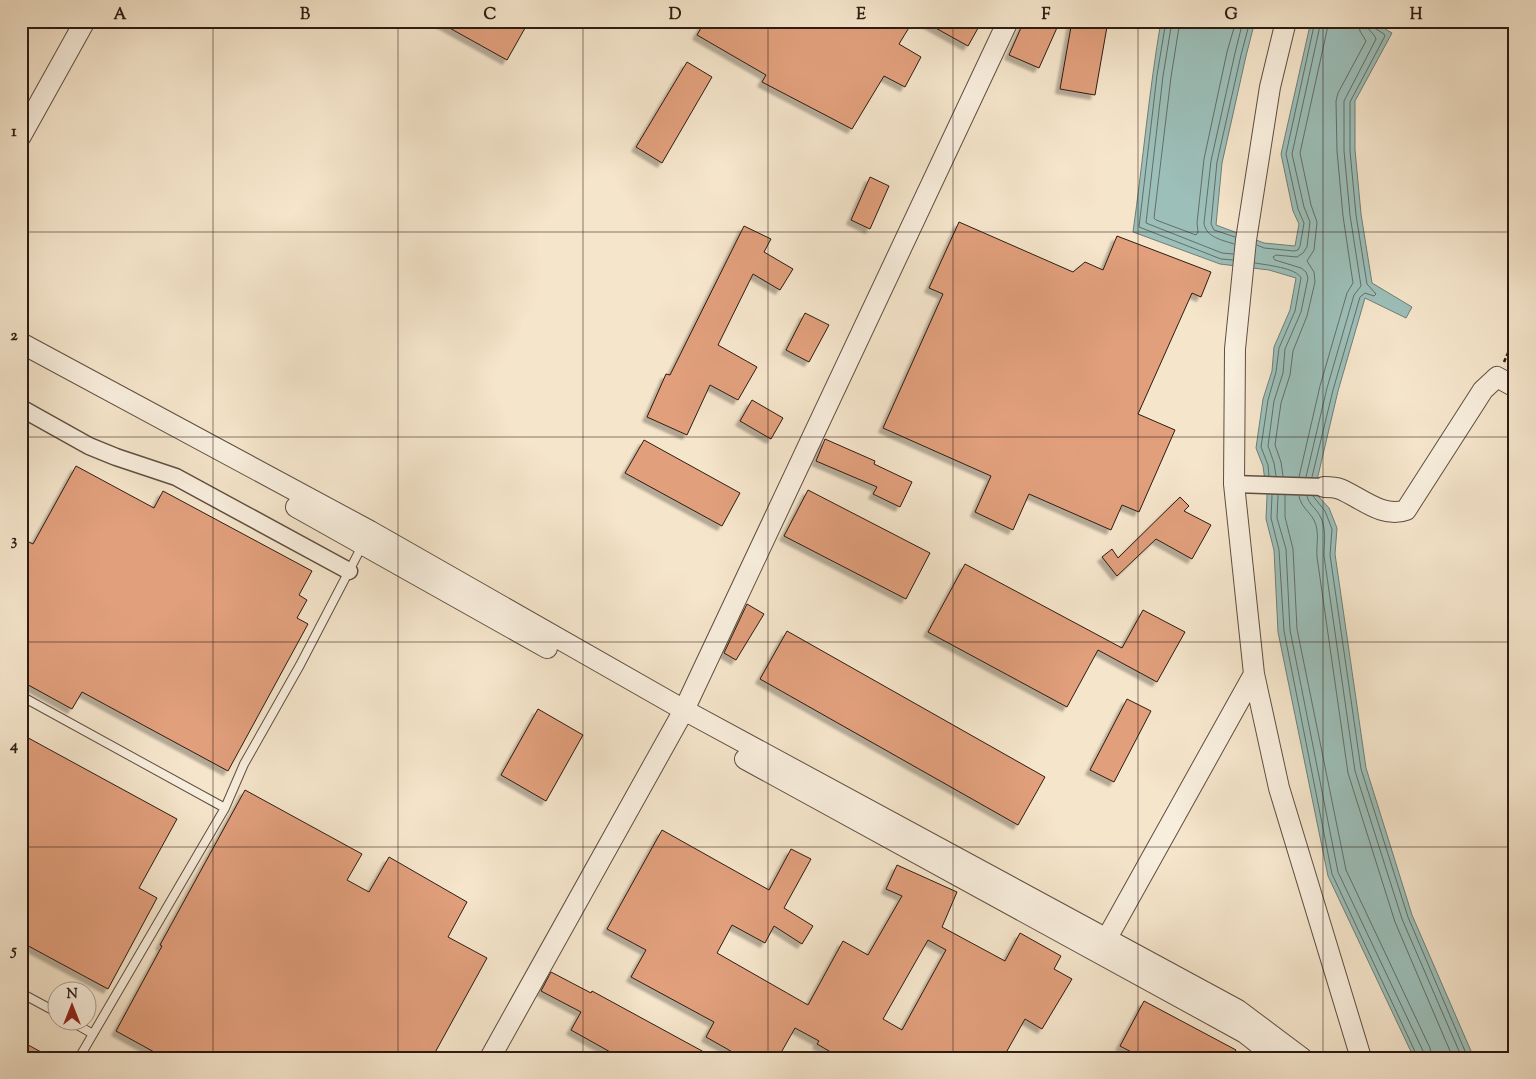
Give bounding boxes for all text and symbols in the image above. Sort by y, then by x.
text: A [114,4,127,27]
text: B [300,4,310,27]
text: C [484,4,497,27]
text: D [669,4,682,27]
text: E [856,4,866,27]
text: F [1042,4,1051,27]
text: G [1224,4,1238,27]
text: H [1410,4,1423,27]
text: 1 [11,121,17,144]
text: 2 [10,325,18,348]
text: 3 [11,530,18,553]
text: 4 [9,735,18,758]
text: 5 [9,940,17,963]
north arrow [48,982,98,1032]
text: N [66,985,78,1005]

